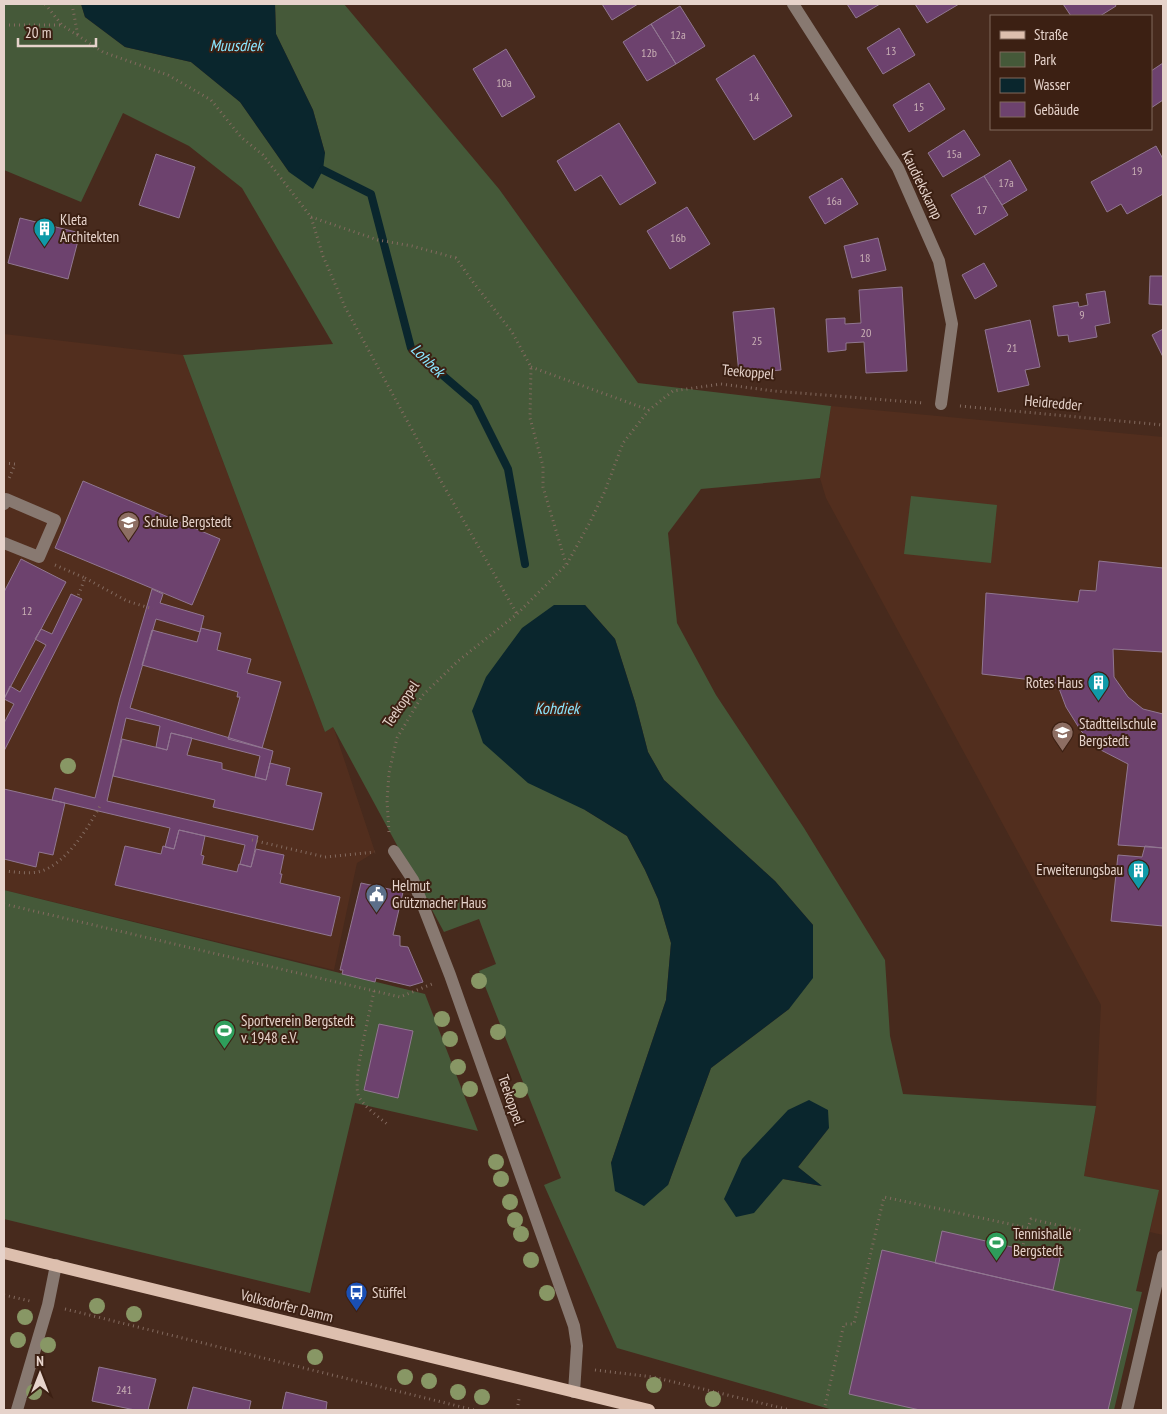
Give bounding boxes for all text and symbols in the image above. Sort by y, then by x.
scale bar [18,15,95,47]
legend [990,15,1152,130]
text: 20 m [25,23,51,42]
text: Straße [1034,25,1068,44]
house number: 12a [670,27,686,42]
water label: Muusdiek [210,35,264,55]
house number: 13 [886,43,896,58]
house number: 12b [641,45,657,60]
text: Park [1034,50,1056,69]
house number: 10a [496,75,512,90]
text: Wasser [1034,75,1071,94]
house number: 14 [749,89,760,104]
house number: 15 [914,99,924,114]
text: Gebäude [1034,100,1079,119]
house number: 15a [946,146,962,161]
street label: Kaudiekskamp [898,147,947,222]
house number: 19 [1132,163,1142,178]
house number: 17a [998,175,1014,190]
house number: 16a [826,193,842,208]
house number: 17 [977,202,987,217]
place label: Kleta Architekten [60,210,119,246]
building icon: Kleta Architekten [32,217,56,248]
house number: 16b [670,230,686,245]
house number: 18 [860,250,870,265]
house number: 9 [1079,307,1085,322]
house number: 20 [861,325,871,340]
house number: 25 [752,333,762,348]
water label: Lohbek [407,339,450,382]
house number: 21 [1007,340,1017,355]
street label: Teekoppel [721,360,775,383]
street label: Heidredder [1024,391,1083,415]
school or university icon: Schule Bergstedt [116,510,140,541]
place label: Schule Bergstedt [144,512,231,531]
house number: 12 [22,603,32,618]
building icon: Rotes Haus [1087,671,1111,702]
place label: Rotes Haus [1026,673,1083,692]
street label: Teekoppel [378,676,423,731]
water label: Kohdiek [535,698,581,718]
place label: Stadtteilschule Bergstedt [1079,714,1156,750]
school or university icon: Stadtteilschule Bergstedt [1051,721,1075,752]
building icon: Erweiterungsbau [1127,858,1151,889]
place label: Erweiterungsbau [1036,860,1123,879]
place label: Helmut Grützmacher Haus [392,876,486,912]
public building icon: Helmut Grützmacher Haus [364,883,388,914]
place label: Sportverein Bergstedt v. 1948 e.V. [241,1011,354,1047]
sports icon: Sportverein Bergstedt v. 1948 e.V. [213,1018,237,1049]
street label: Teekoppel [494,1072,529,1128]
place label: Tennishalle Bergstedt [1013,1224,1072,1260]
sports icon: Tennishalle Bergstedt [985,1231,1009,1262]
bus stop icon: Stüffel [344,1281,368,1312]
place label: Stüffel [372,1283,407,1302]
street label: Volksdorfer Damm [238,1285,335,1326]
north arrow [15,1349,65,1399]
text: N [36,1352,44,1370]
house number: 241 [116,1382,132,1397]

